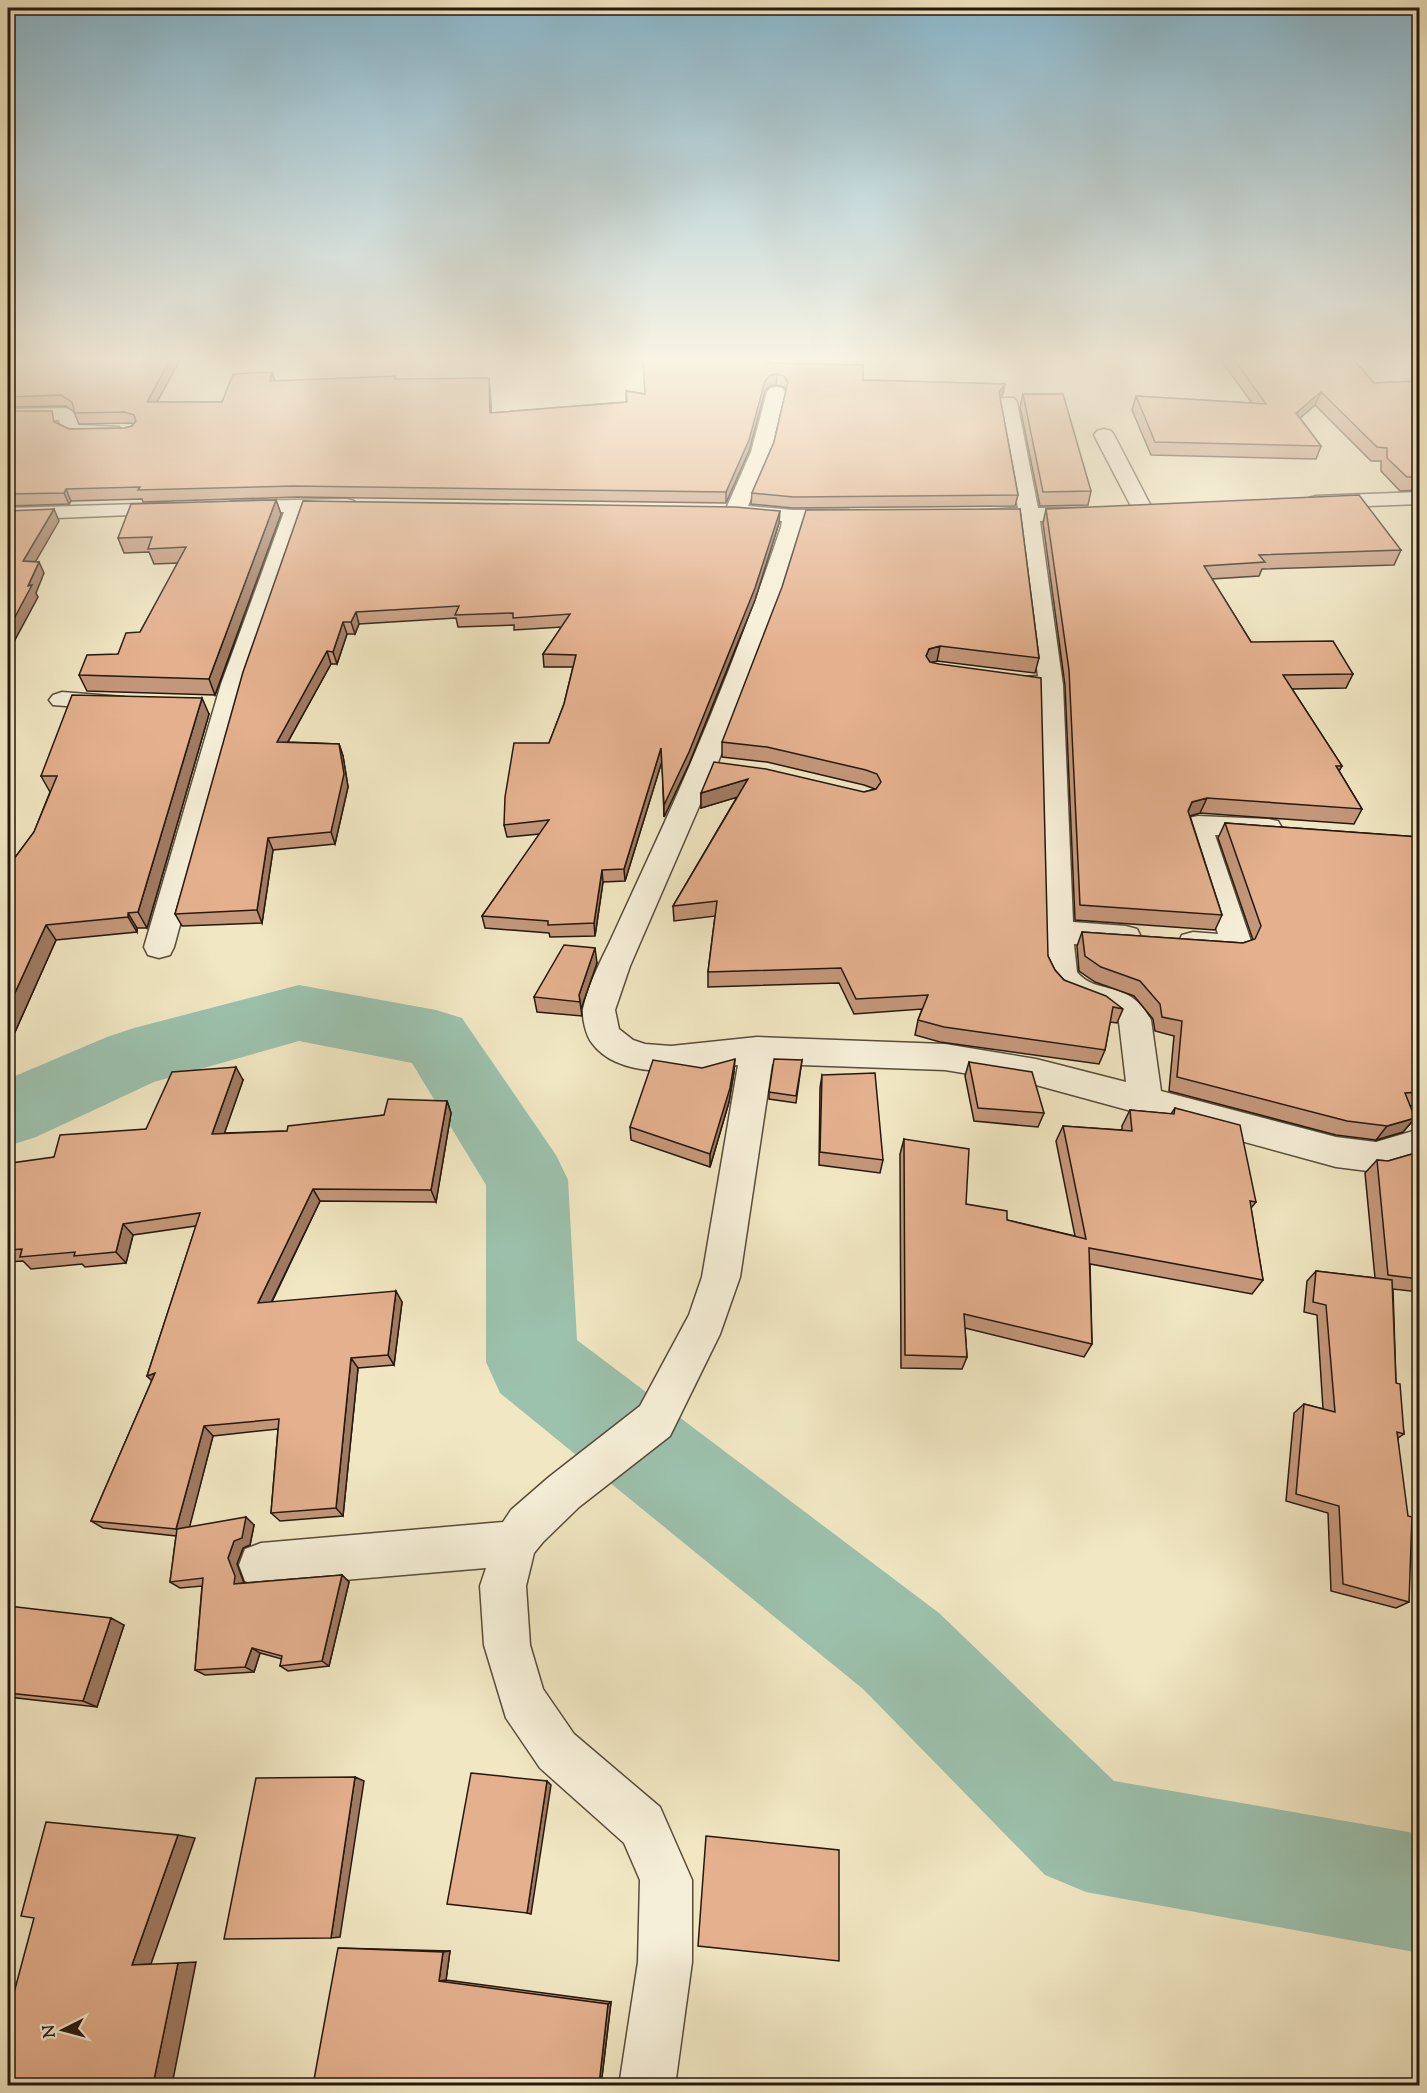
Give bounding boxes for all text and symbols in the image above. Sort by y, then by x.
north arrow [33,2000,93,2060]
text: N [38,2024,63,2039]

